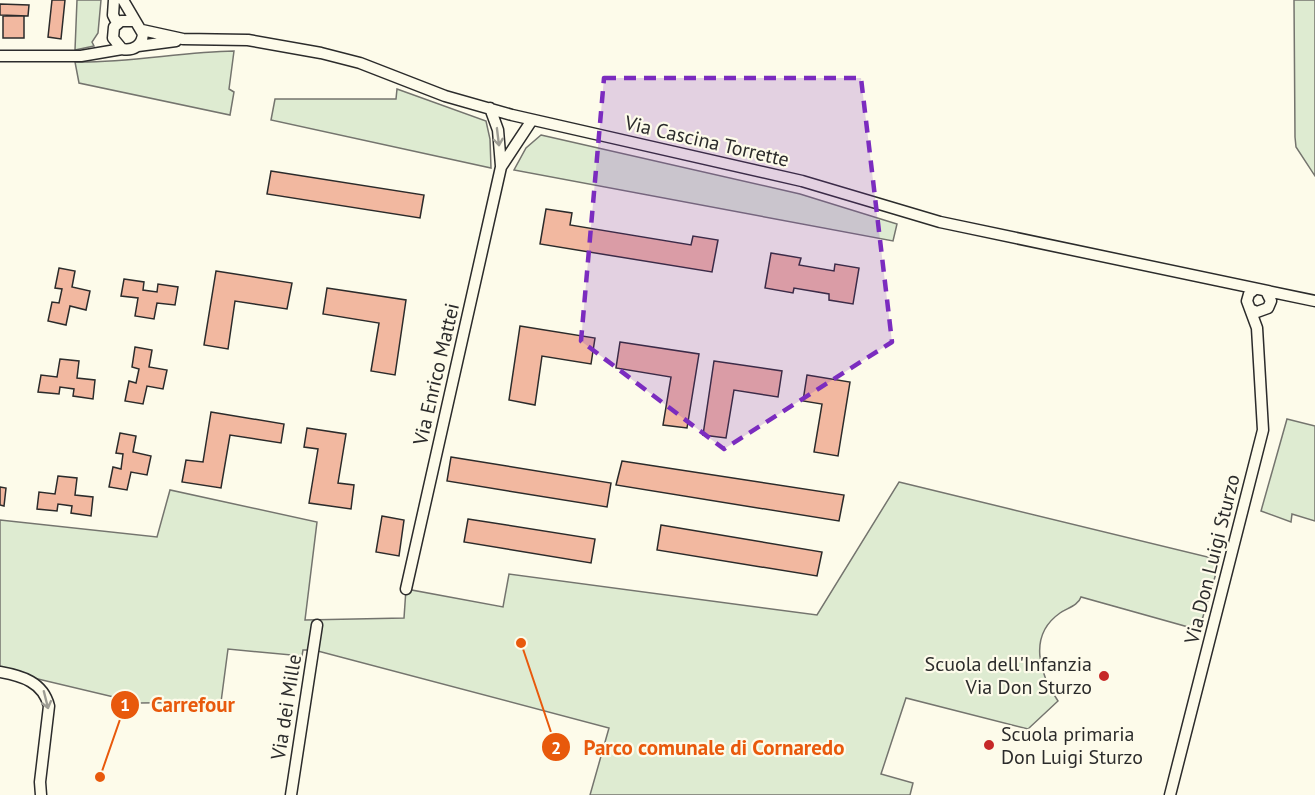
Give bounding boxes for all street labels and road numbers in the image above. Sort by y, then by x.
street label: Via Cascina Torrette [621,109,792,173]
street label: Via Enrico Mattei [407,300,465,449]
street label: Via Don Luigi Sturzo [1178,471,1246,647]
street label: Via dei Mille [265,652,307,763]

